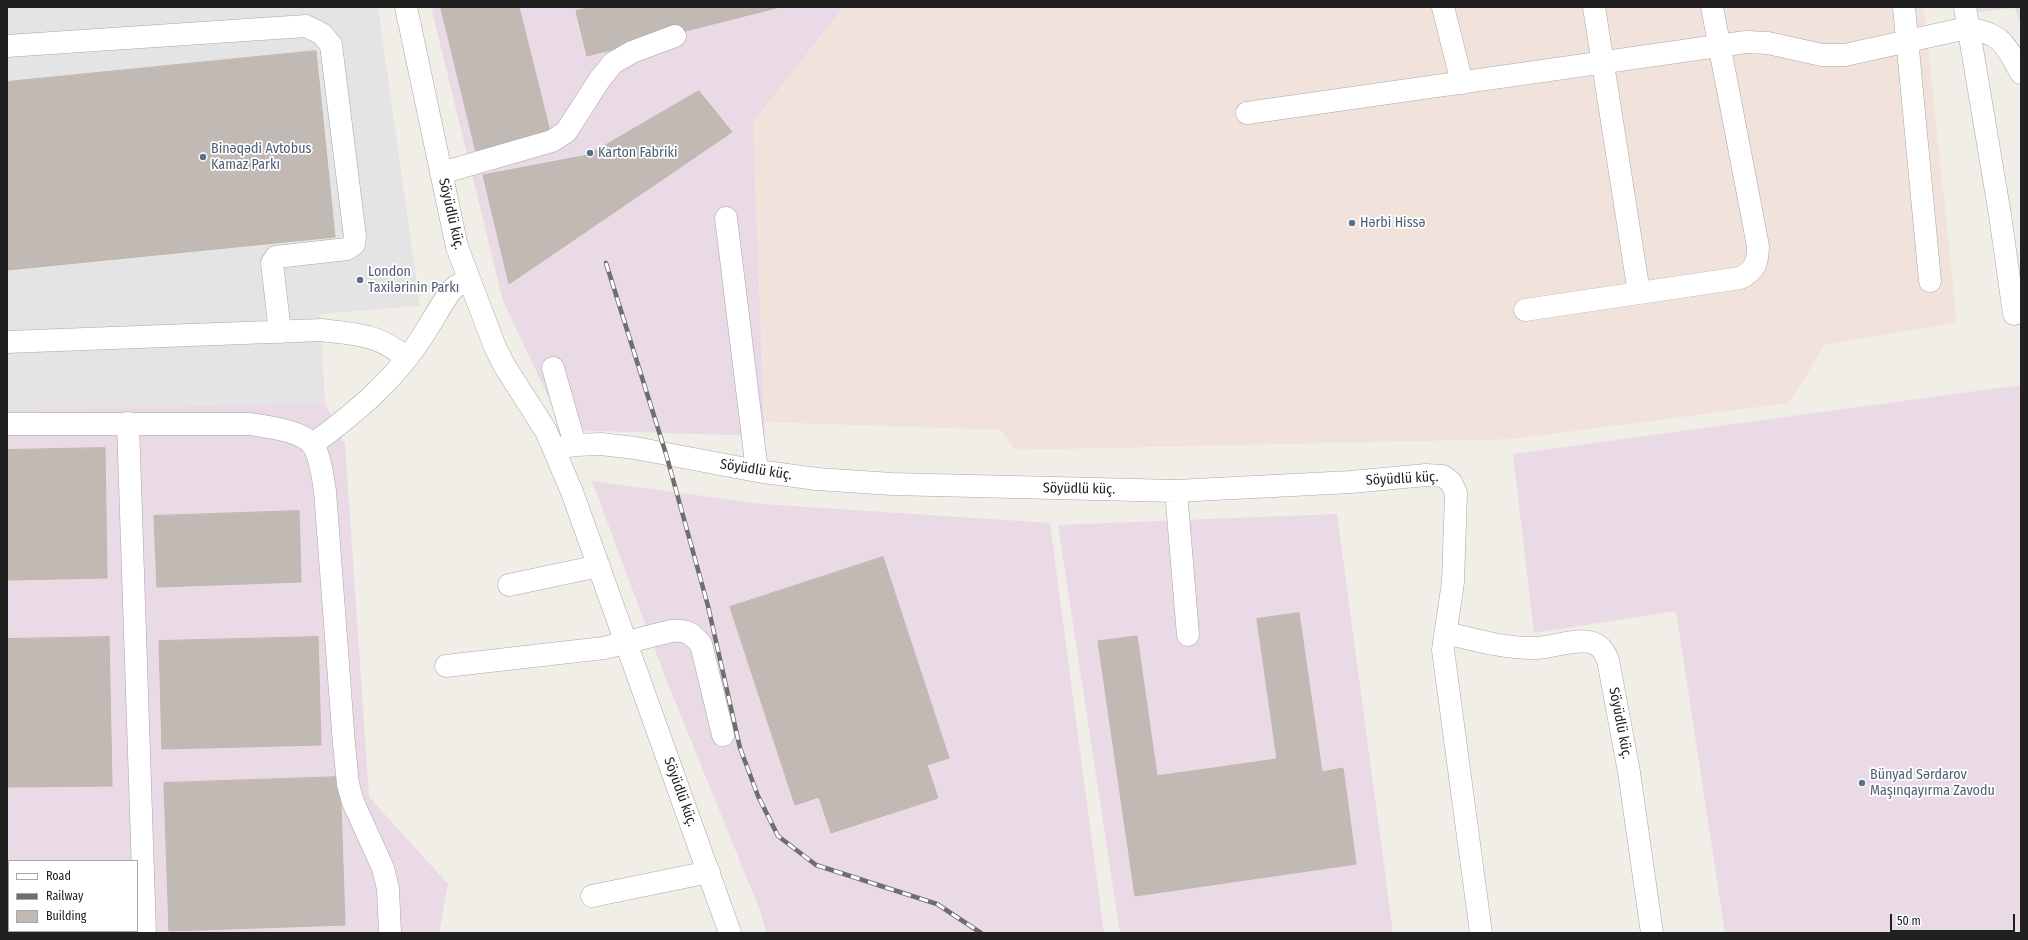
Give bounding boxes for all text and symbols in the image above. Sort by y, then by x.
place label: Binəqədi Avtobus Kamaz Parkı [211,141,311,174]
place label: Karton Fabriki [598,145,678,161]
marker: Karton Fabriki [585,148,595,158]
marker: Binəqədi Avtobus Kamaz Parkı [198,152,208,162]
street label: Söyüdlü küç. [435,177,467,251]
place label: Hərbi Hissə [1360,215,1425,231]
marker: Hərbi Hissə [1347,218,1357,228]
place label: London Taxilərinin Parkı [368,264,459,296]
marker: London Taxilərinin Parkı [355,275,365,285]
street label: Söyüdlü küç. [719,456,793,484]
street label: Söyüdlü küç. [1365,469,1439,489]
street label: Söyüdlü küç. [1043,480,1115,498]
street label: Söyüdlü küç. [1605,686,1635,760]
street label: Söyüdlü küç. [660,755,700,829]
place label: Bünyad Sərdarov Maşınqayırma Zavodu [1870,767,1995,800]
marker: Bünyad Sərdarov Maşınqayırma Zavodu [1857,778,1867,788]
legend [8,860,138,932]
text: Road [46,869,71,883]
text: Railway [46,889,83,903]
scale bar [1892,906,2017,932]
text: Building [46,909,86,923]
text: 50 m [1897,914,1921,928]

